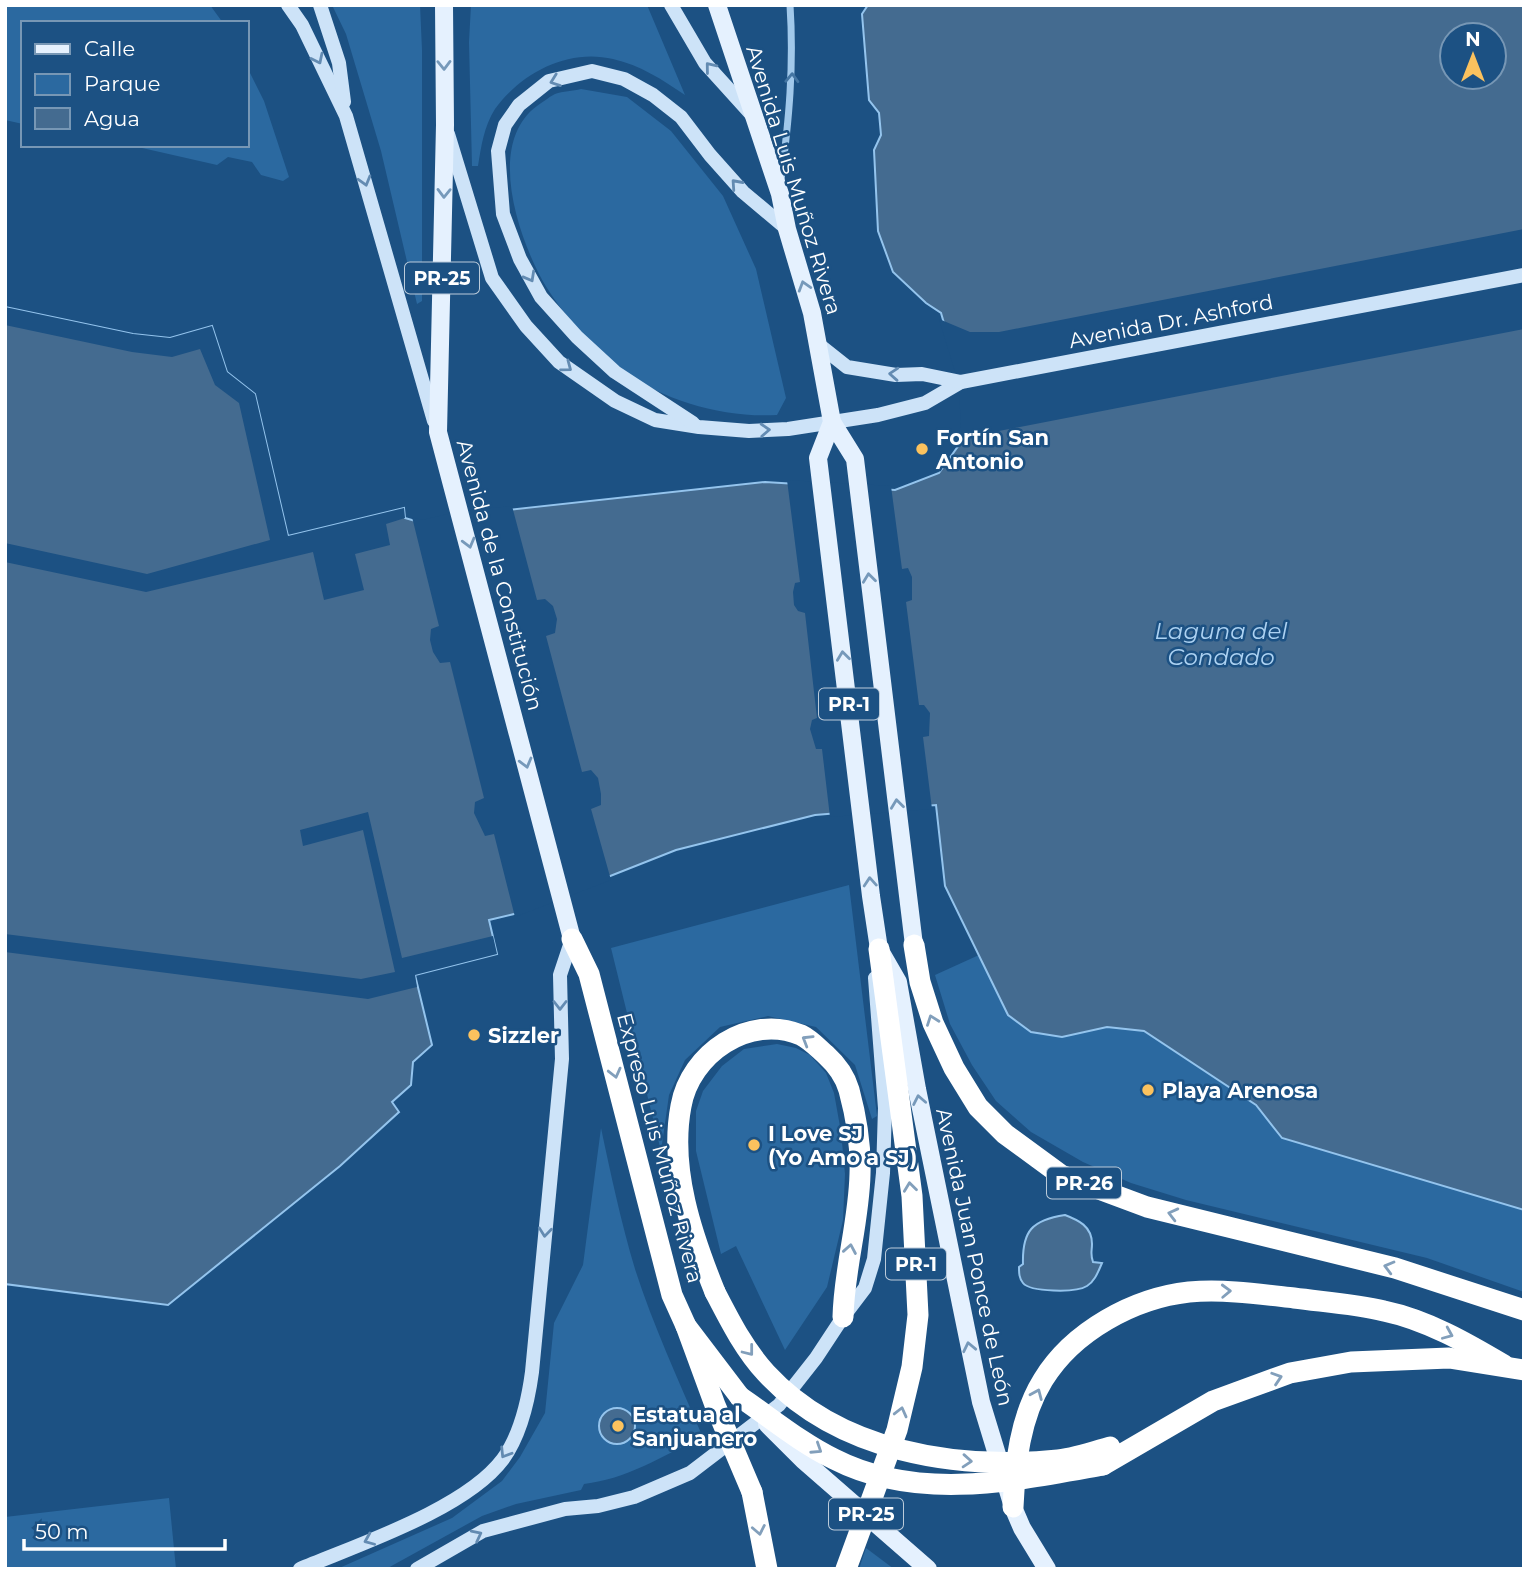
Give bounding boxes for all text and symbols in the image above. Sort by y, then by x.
legend [21,21,248,147]
north arrow [1438,21,1508,91]
text: N [1465,28,1481,51]
text: Calle [84,36,135,61]
street label: Avenida Luis Muñoz Rivera [741,42,847,318]
one-way arrow [310,52,324,64]
one-way arrow [437,60,452,71]
one-way arrow [706,63,718,76]
text: Parque [84,71,160,96]
one-way arrow [784,72,799,83]
one-way arrow [549,73,561,87]
text: Agua [84,106,140,131]
one-way arrow [356,175,371,187]
one-way arrow [732,179,744,192]
one-way arrow [436,188,451,199]
road number: PR-25 [405,262,479,294]
one-way arrow [522,270,535,283]
one-way arrow [798,281,813,293]
street label: Avenida Dr. Ashford [1067,289,1275,353]
one-way arrow [559,359,571,372]
one-way arrow [888,367,899,382]
one-way arrow [760,423,771,438]
place label: Fortín San Antonio [935,425,1049,474]
street label: Avenida de la Constitución [452,437,548,713]
marker: Fortín San Antonio [914,441,930,457]
one-way arrow [461,537,475,549]
one-way arrow [862,572,877,584]
water label: Laguna del Condado [1154,617,1288,671]
one-way arrow [835,650,850,662]
road number: PR-1 [819,688,879,720]
one-way arrow [518,757,532,769]
one-way arrow [889,798,904,810]
one-way arrow [863,876,878,887]
one-way arrow [552,1000,568,1011]
street label: Expreso Luis Muñoz Rivera [612,1010,708,1286]
one-way arrow [927,1015,941,1027]
place label: Sizzler [488,1023,559,1048]
marker: Sizzler [466,1027,482,1043]
one-way arrow [802,1036,815,1049]
one-way arrow [607,1067,621,1079]
place label: Playa Arenosa [1162,1078,1318,1103]
marker: Playa Arenosa [1140,1082,1156,1098]
one-way arrow [912,1094,927,1106]
street label: Avenida Juan Ponce de León [931,1106,1019,1408]
place label: I Love SJ (Yo Amo a SJ) [768,1121,917,1170]
marker: I Love SJ (Yo Amo a SJ) [746,1137,762,1153]
road number: PR-26 [1047,1168,1121,1198]
one-way arrow [903,1181,918,1193]
one-way arrow [1167,1208,1179,1222]
one-way arrow [538,1226,553,1237]
one-way arrow [842,1243,857,1255]
road number: PR-1 [886,1248,946,1280]
one-way arrow [1383,1261,1395,1275]
one-way arrow [1221,1284,1232,1299]
one-way arrow [1441,1326,1453,1340]
one-way arrow [963,1341,978,1353]
one-way arrow [740,1344,753,1356]
one-way arrow [1270,1371,1282,1386]
one-way arrow [1029,1388,1043,1401]
place label: Estatua al Sanjuanero [632,1402,757,1451]
one-way arrow [893,1406,907,1418]
marker: Estatua al Sanjuanero [610,1418,626,1434]
one-way arrow [809,1440,822,1453]
one-way arrow [501,1445,514,1458]
one-way arrow [961,1453,972,1468]
road number: PR-25 [829,1498,903,1530]
scale bar [24,1508,226,1552]
text: 50 m [35,1519,89,1544]
one-way arrow [751,1524,766,1536]
one-way arrow [470,1530,482,1544]
one-way arrow [363,1532,376,1546]

